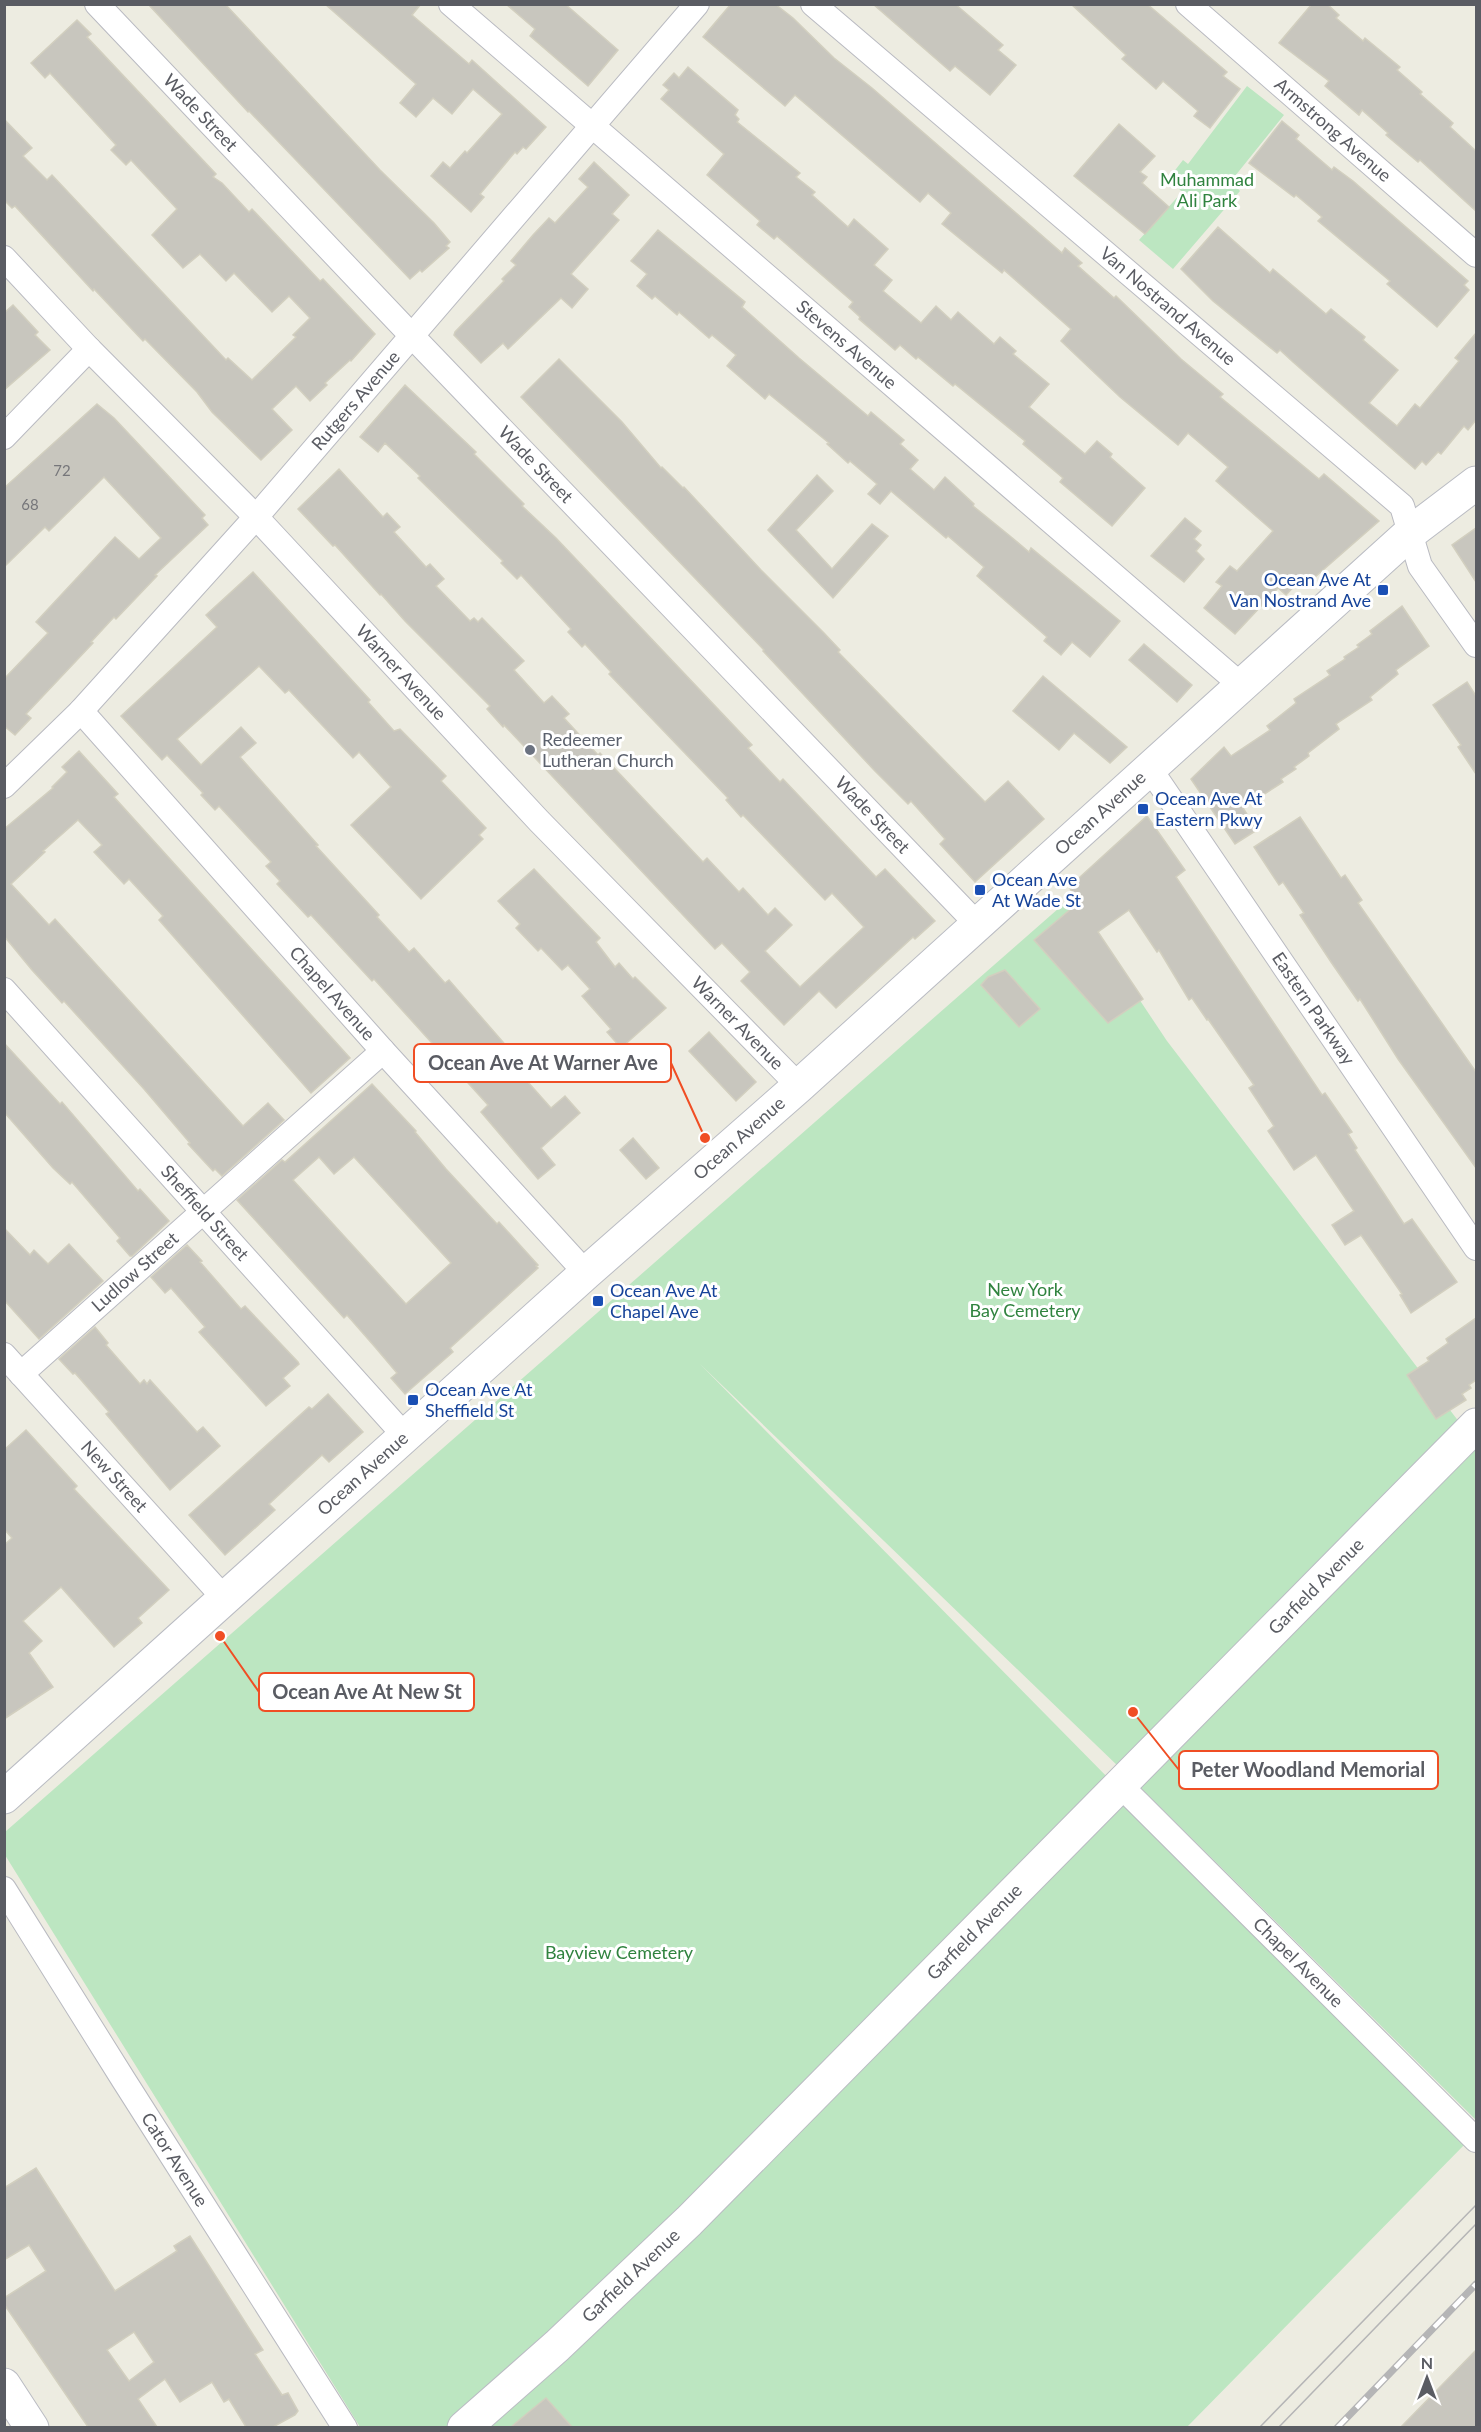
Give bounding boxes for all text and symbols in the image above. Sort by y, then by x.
street label: Wade Street [159,69,243,156]
street label: Armstrong Avenue [1271,73,1396,186]
park label: Muhammad Ali Park [1160,168,1254,211]
street label: Van Nostrand Avenue [1096,241,1241,370]
street label: Stevens Avenue [792,295,902,393]
street label: Rutgers Avenue [306,346,404,454]
street label: Wade Street [494,421,579,507]
house number: 72 [53,461,71,479]
house number: 68 [21,495,39,513]
place label: Ocean Ave At Van Nostrand Ave [1229,568,1372,611]
marker: Ocean Ave At Van Nostrand Ave [1376,583,1390,597]
street label: Warner Avenue [352,620,451,724]
place label: Redeemer Lutheran Church [542,728,674,771]
marker: Redeemer Lutheran Church [523,743,537,757]
street label: Ocean Avenue [1050,766,1150,859]
street label: Wade Street [831,771,915,858]
place label: Ocean Ave At Eastern Pkwy [1155,787,1263,830]
marker: Ocean Ave At Eastern Pkwy [1136,802,1150,816]
place label: Ocean Ave At Wade St [992,868,1082,911]
marker: Ocean Ave At Wade St [973,883,987,897]
street label: Chapel Avenue [285,941,380,1045]
street label: Eastern Parkway [1268,948,1360,1069]
street label: Warner Avenue [687,971,789,1074]
callout: Ocean Ave At Warner Ave [414,1044,671,1082]
text: Ocean Ave At Warner Ave [428,1050,658,1074]
street label: Ocean Avenue [688,1092,789,1184]
street label: Sheffield Street [157,1160,254,1265]
street label: Ludlow Street [86,1227,183,1316]
park label: New York Bay Cemetery [969,1278,1081,1321]
place label: Ocean Ave At Chapel Ave [610,1279,718,1322]
marker: Ocean Ave At Chapel Ave [591,1294,605,1308]
place label: Ocean Ave At Sheffield St [425,1378,533,1421]
marker: Ocean Ave At Sheffield St [406,1393,420,1407]
street label: Ocean Avenue [312,1426,412,1520]
street label: New Street [77,1436,153,1517]
street label: Garfield Avenue [1263,1533,1368,1639]
callout: Ocean Ave At New St [259,1673,474,1711]
text: Ocean Ave At New St [272,1679,462,1703]
callout: Peter Woodland Memorial [1179,1751,1438,1789]
text: Peter Woodland Memorial [1191,1757,1425,1781]
street label: Garfield Avenue [922,1879,1026,1984]
street label: Chapel Avenue [1249,1912,1348,2011]
park label: Bayview Cemetery [545,1941,694,1963]
street label: Cator Avenue [137,2108,213,2211]
street label: Garfield Avenue [577,2224,684,2327]
north arrow [1397,2348,1457,2408]
text: N [1421,2353,1433,2372]

